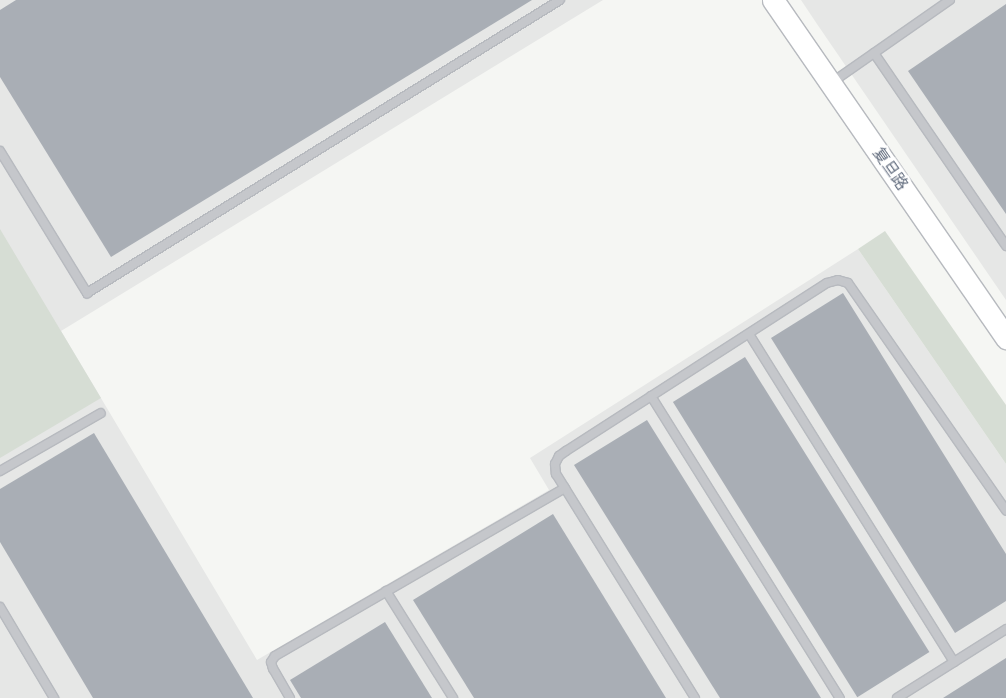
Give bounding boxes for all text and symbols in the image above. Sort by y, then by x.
street label: 复旦路 [868,144,912,194]

